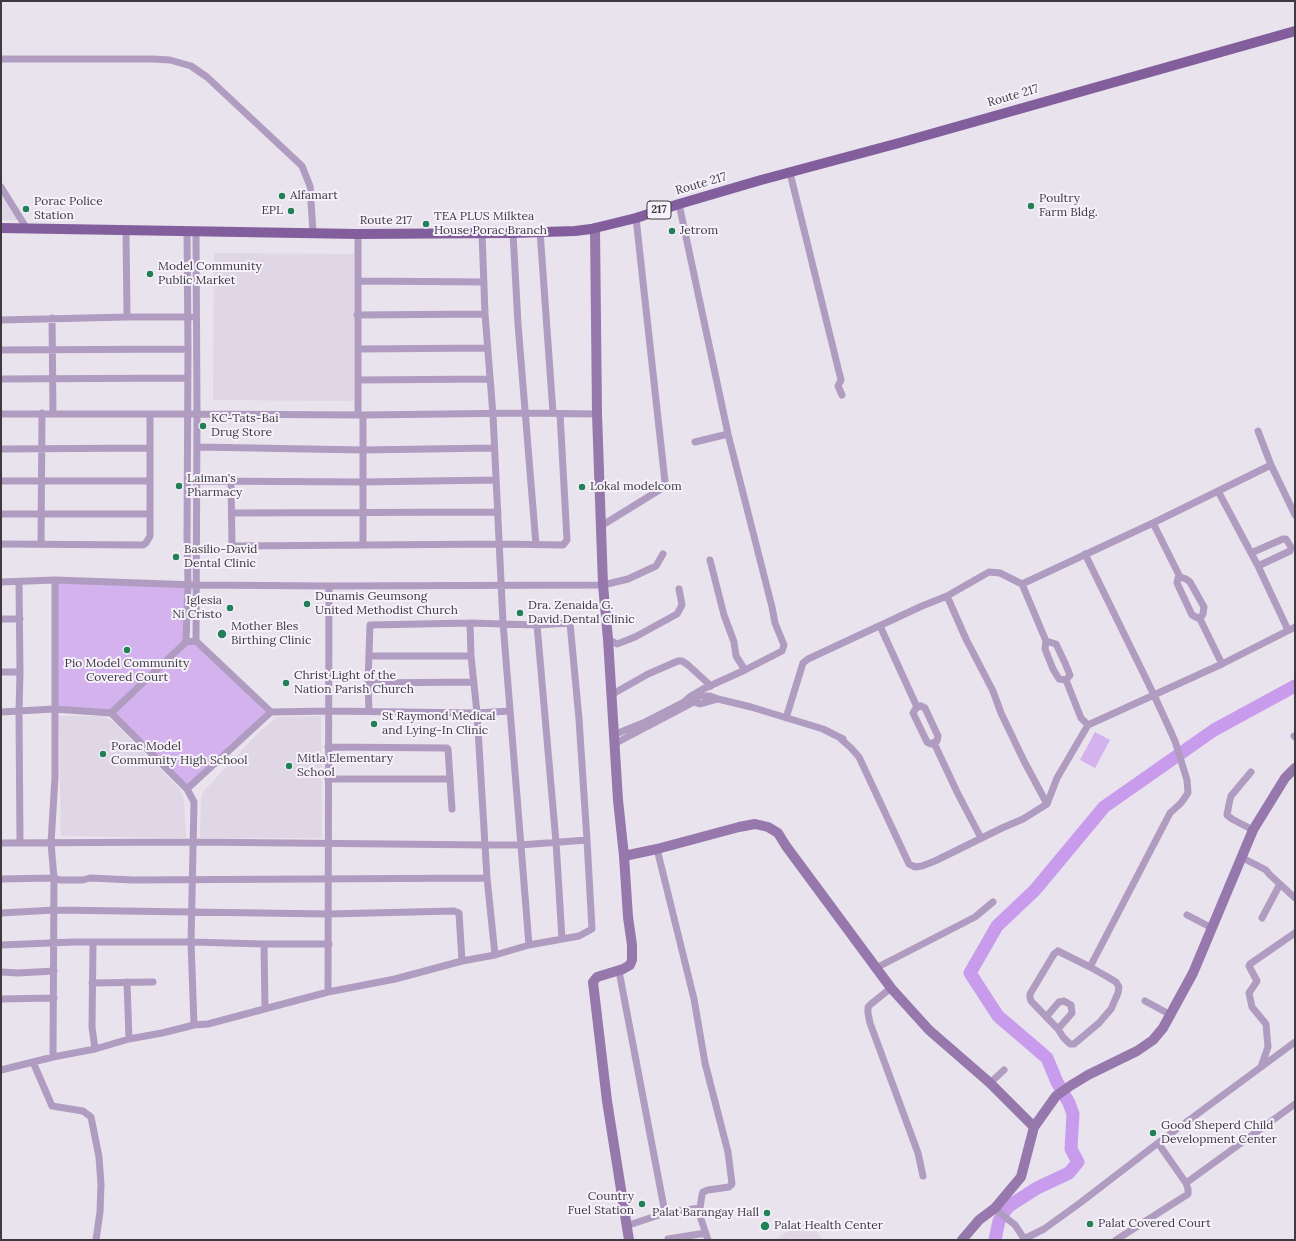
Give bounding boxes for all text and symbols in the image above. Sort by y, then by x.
street label: Route 217 [986,82,1040,110]
street label: Route 217 [674,170,728,198]
place label: Alfamart [290,189,338,203]
marker: Alfamart [277,191,287,201]
place label: Poultry Farm Bldg. [1039,192,1098,220]
place label: Porac Police Station [34,195,103,223]
road number: 217 [647,201,671,219]
marker: Poultry Farm Bldg. [1026,201,1036,211]
marker: Porac Police Station [21,204,31,214]
place label: EPL [261,204,283,218]
marker: EPL [286,206,296,216]
place label: TEA PLUS Milktea House Porac Branch [434,210,547,238]
street label: Route 217 [360,214,412,228]
marker: TEA PLUS Milktea House Porac Branch [421,219,431,229]
place label: Jetrom [680,224,718,238]
marker: Jetrom [667,226,677,236]
place label: Model Community Public Market [158,260,262,288]
marker: Model Community Public Market [145,269,155,279]
place label: KC-Tats-Bai Drug Store [211,412,279,440]
marker: KC-Tats-Bai Drug Store [198,421,208,431]
place label: Laiman's Pharmacy [187,472,242,500]
place label: Lokal modelcom [590,480,682,494]
marker: Laiman's Pharmacy [174,481,184,491]
marker: Lokal modelcom [577,482,587,492]
place label: Basilio-David Dental Clinic [184,543,257,571]
marker: Basilio-David Dental Clinic [171,552,181,562]
place label: Dunamis Geumsong United Methodist Church [315,590,458,618]
place label: Iglesia Ni Cristo [172,594,222,622]
marker: Dunamis Geumsong United Methodist Church [302,599,312,609]
place label: Dra. Zenaida G. David Dental Clinic [528,599,635,627]
marker: Iglesia Ni Cristo [225,603,235,613]
marker: Dra. Zenaida G. David Dental Clinic [515,608,525,618]
place label: Mother Bles Birthing Clinic [231,620,311,648]
marker: Mother Bles Birthing Clinic [216,628,228,640]
marker: Pio Model Community Covered Court [122,645,132,655]
place label: Pio Model Community Covered Court [65,657,189,685]
place label: Christ Light of the Nation Parish Church [294,669,414,697]
marker: Christ Light of the Nation Parish Church [281,678,291,688]
place label: St Raymond Medical and Lying-In Clinic [382,710,496,738]
marker: St Raymond Medical and Lying-In Clinic [369,719,379,729]
place label: Porac Model Community High School [111,740,248,768]
marker: Porac Model Community High School [98,749,108,759]
place label: Mitla Elementary School [297,752,393,780]
marker: Mitla Elementary School [284,761,294,771]
place label: Good Sheperd Child Development Center [1161,1119,1277,1147]
marker: Good Sheperd Child Development Center [1148,1128,1158,1138]
place label: Country Fuel Station [568,1190,634,1218]
marker: Country Fuel Station [637,1199,647,1209]
place label: Palat Barangay Hall [652,1206,759,1220]
marker: Palat Barangay Hall [762,1208,772,1218]
place label: Palat Covered Court [1098,1217,1211,1231]
place label: Palat Health Center [774,1219,883,1233]
marker: Palat Covered Court [1085,1219,1095,1229]
marker: Palat Health Center [759,1220,771,1232]

